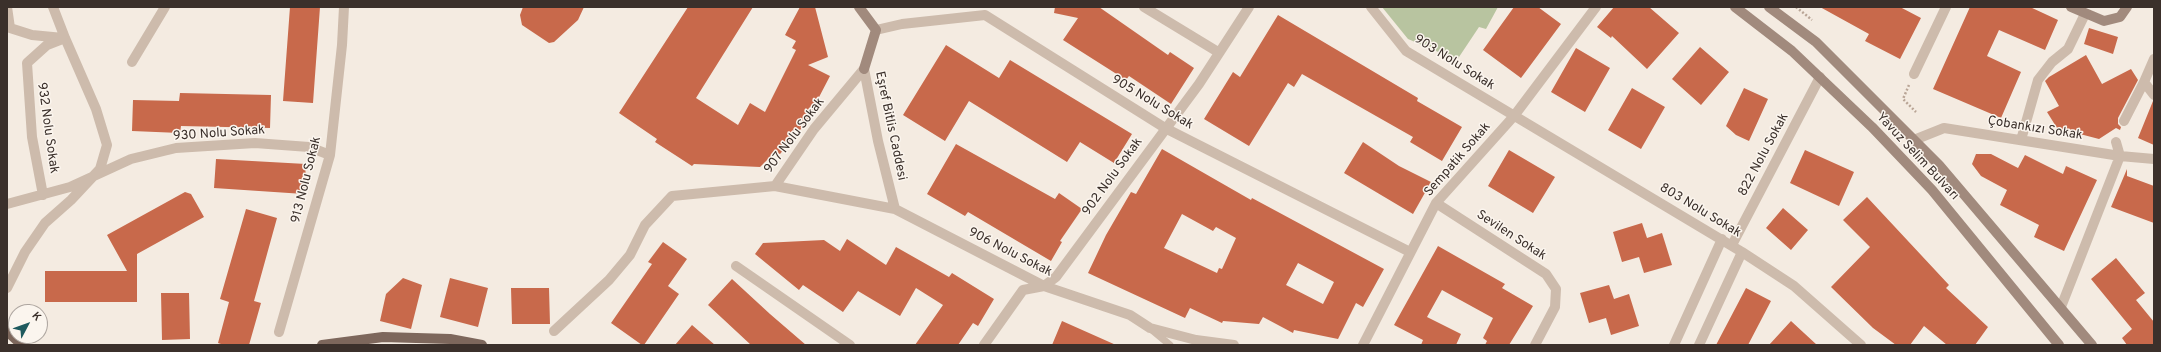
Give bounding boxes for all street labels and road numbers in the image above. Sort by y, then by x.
street label: 903 Nolu Sokak [1411,32,1497,94]
street label: Eşref Bitlis Caddesi [871,70,909,182]
street label: 905 Nolu Sokak [1108,72,1196,134]
street label: 932 Nolu Sokak [33,81,61,175]
street label: 907 Nolu Sokak [761,95,829,177]
street label: Yavuz Selim Bulvarı [1872,110,1962,204]
street label: 822 Nolu Sokak [1736,111,1792,199]
street label: Çobankızı Sokak [1986,114,2084,144]
street label: Sempatik Sokak [1422,120,1494,200]
street label: 930 Nolu Sokak [172,123,266,145]
street label: 913 Nolu Sokak [289,135,325,225]
street label: 902 Nolu Sokak [1080,135,1146,219]
street label: 803 Nolu Sokak [1656,181,1744,241]
street label: Sevilen Sokak [1473,208,1549,264]
street label: 906 Nolu Sokak [965,225,1055,281]

